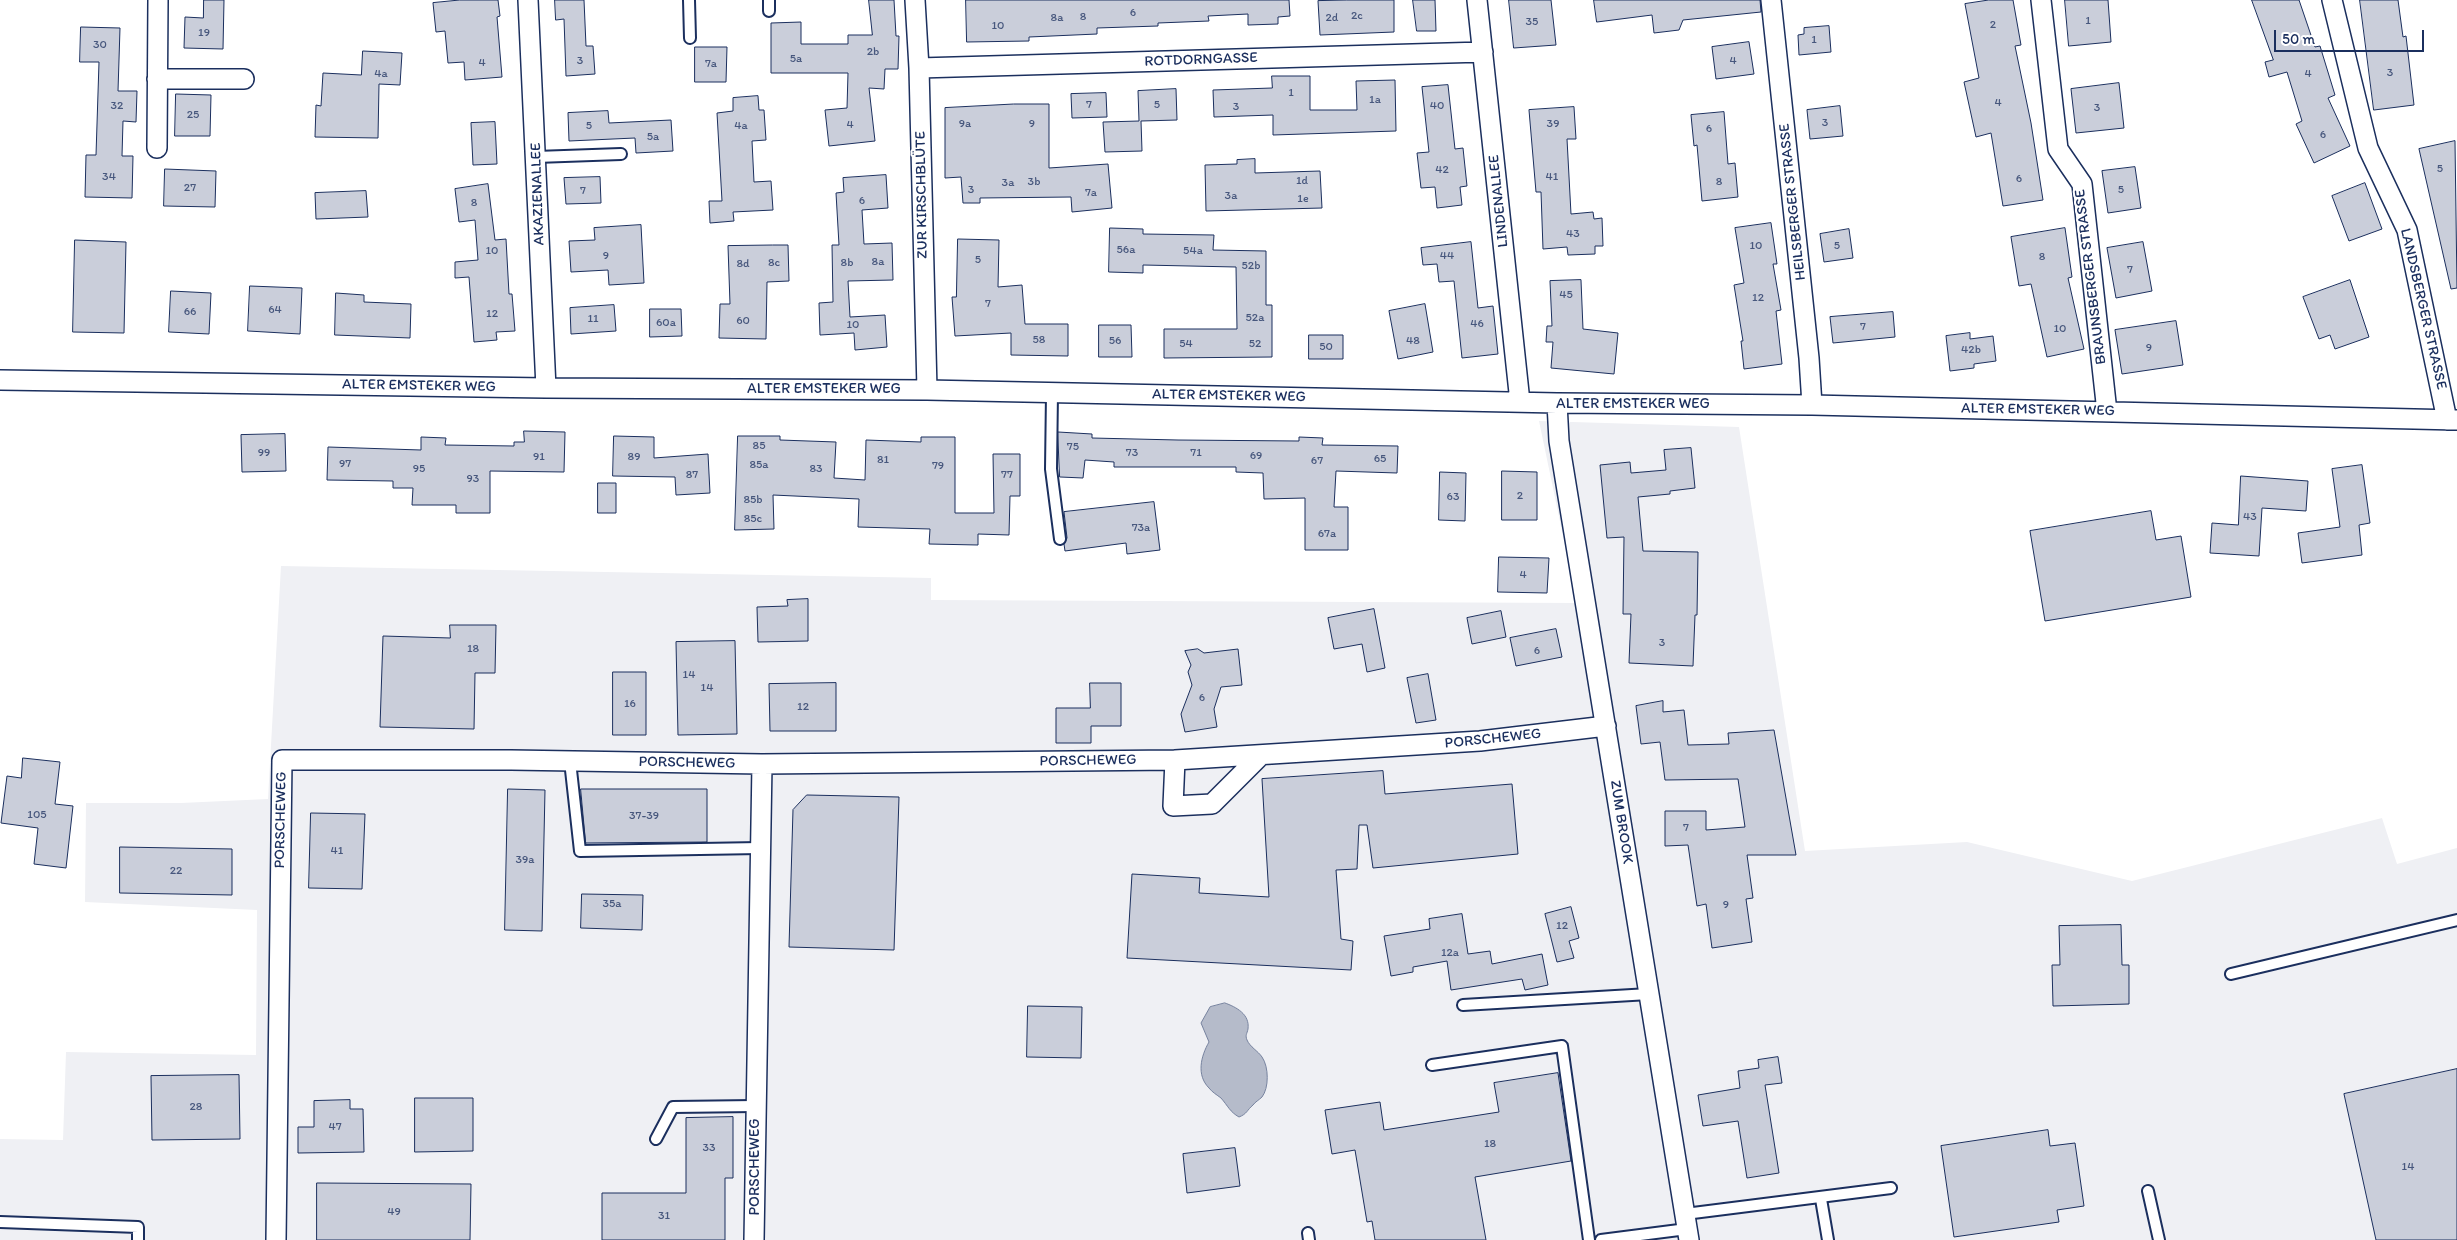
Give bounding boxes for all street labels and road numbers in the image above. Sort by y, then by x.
street label: ROTDORNGASSE [1144,49,1258,71]
street label: HEILSBERGER STRASSE [1776,123,1810,281]
street label: ZUR KIRSCHBLÜTE [912,131,932,259]
street label: AKAZIENALLEE [527,142,549,246]
street label: LINDENALLEE [1485,154,1513,248]
street label: BRAUNSBERGER STRASSE [2071,188,2111,366]
street label: LANDSBERGER STRASSE [2396,227,2450,391]
street label: ALTER EMSTEKER WEG [342,376,496,396]
street label: ALTER EMSTEKER WEG [747,380,901,398]
street label: ALTER EMSTEKER WEG [1152,386,1306,406]
street label: ALTER EMSTEKER WEG [1556,395,1710,413]
street label: ALTER EMSTEKER WEG [1961,400,2115,420]
street label: PORSCHEWEG [1444,725,1542,753]
street label: PORSCHEWEG [1039,751,1137,771]
street label: PORSCHEWEG [638,753,736,773]
street label: PORSCHEWEG [271,771,291,869]
street label: ZUM BROOK [1606,779,1636,865]
street label: PORSCHEWEG [746,1118,764,1216]

